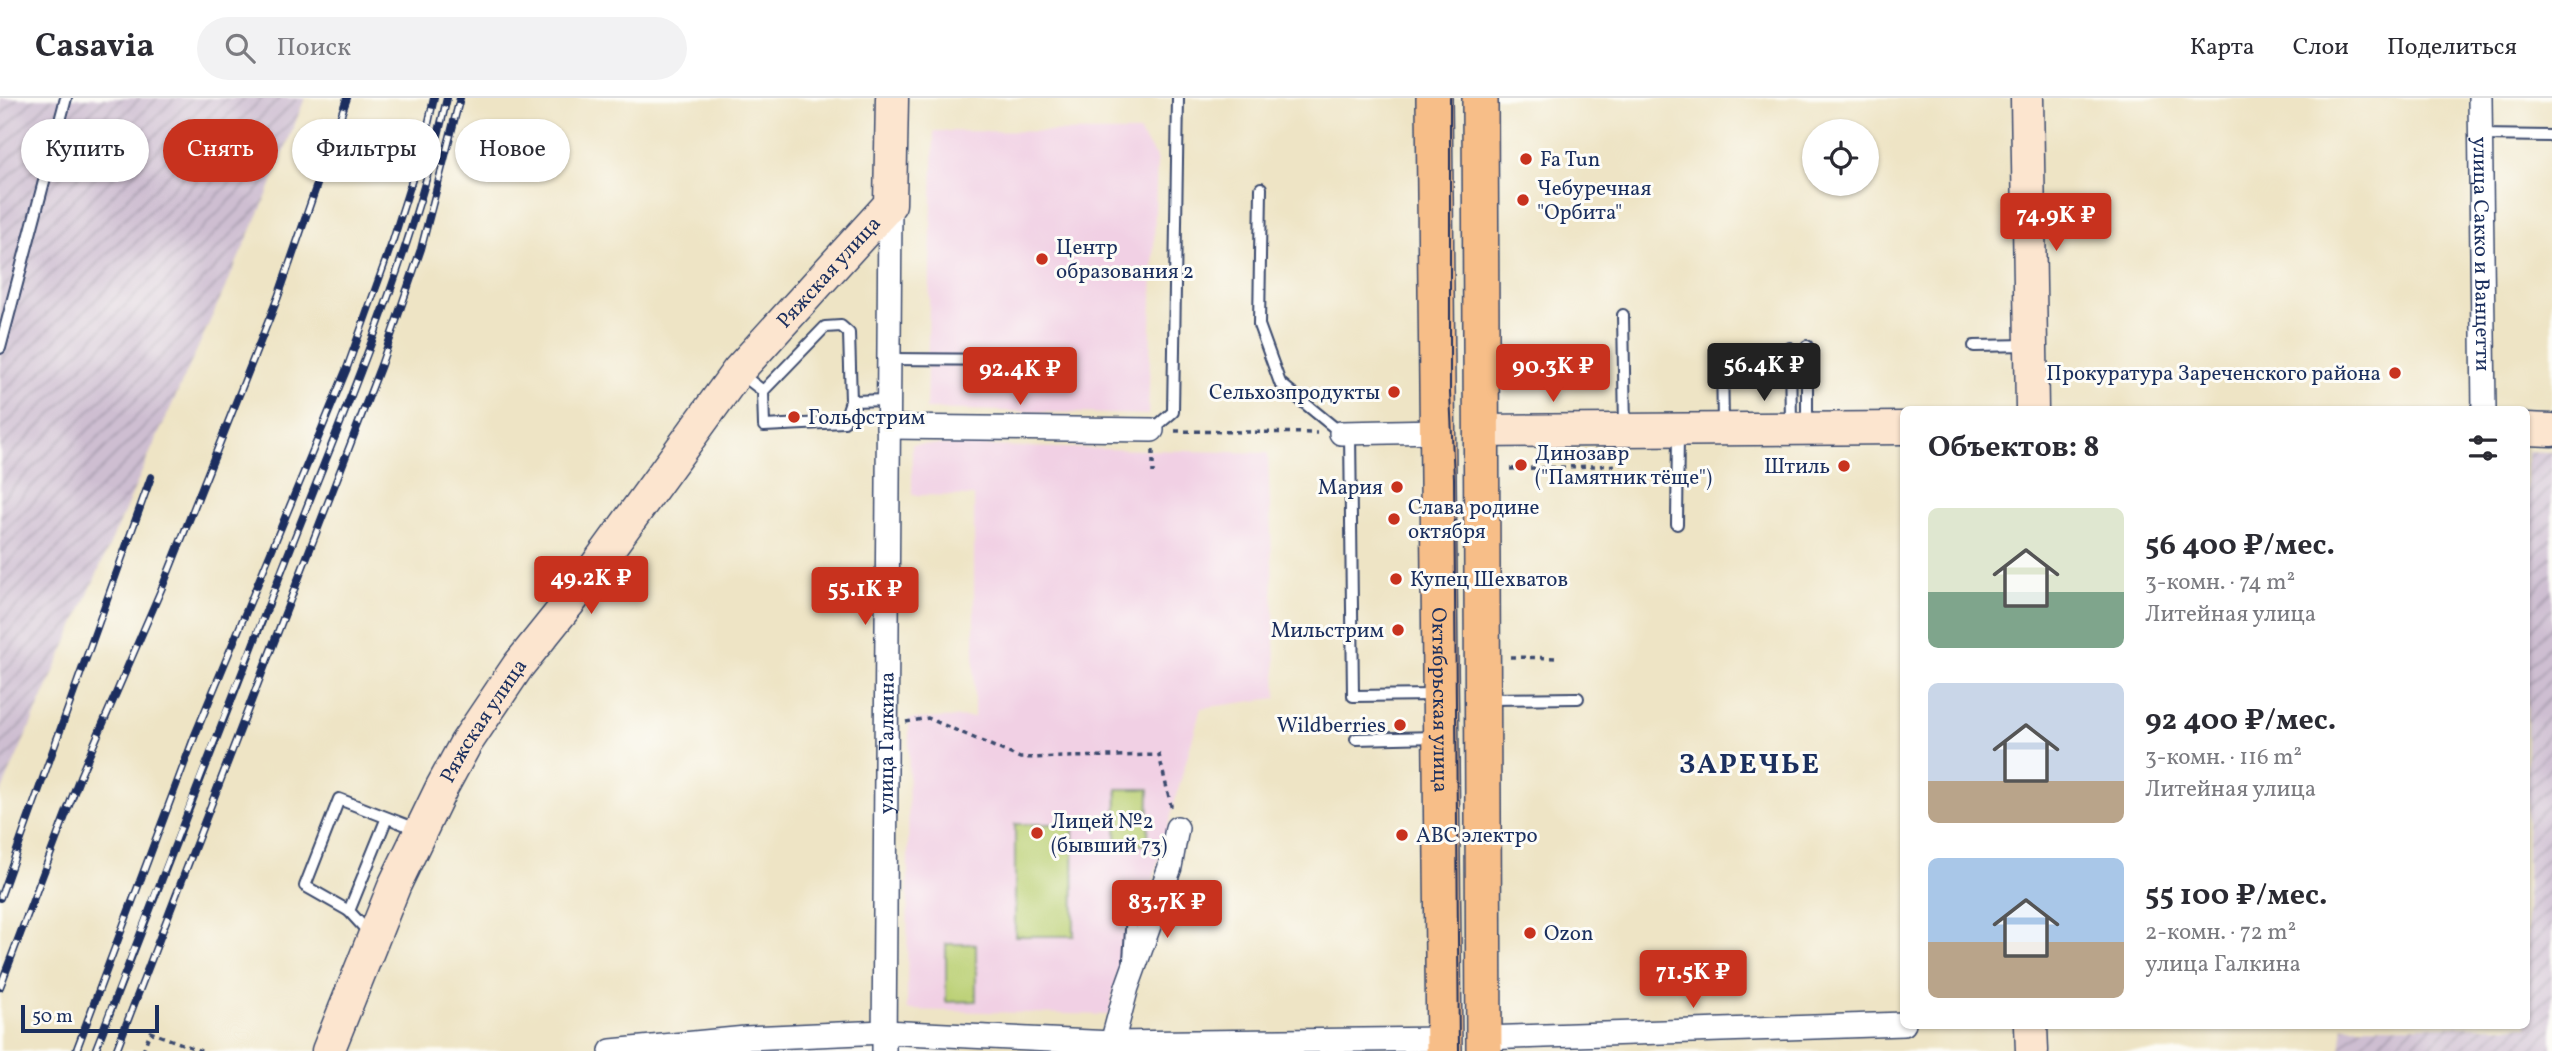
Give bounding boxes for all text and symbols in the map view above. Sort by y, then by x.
search box [197,17,687,80]
text: Casavia [35,25,155,71]
icon: search [221,29,259,67]
text: Поиск [277,30,351,66]
text: Карта [2190,31,2255,65]
text: Слои [2293,31,2349,65]
text: Поделиться [2387,31,2517,65]
chip: Купить [21,119,149,182]
chip: Снять [163,119,278,182]
chip: Фильтры [292,119,441,182]
chip: Новое [455,119,570,182]
map controls [1802,119,1879,196]
button: locate [1802,119,1879,196]
street label: улица Сакко и Ванцетти [2464,137,2497,372]
place label: Fa Tun [1540,146,1600,175]
marker: Fa Tun [1518,151,1534,167]
place label: Чебуречная "Орбита" [1537,175,1651,228]
marker: Чебуречная "Орбита" [1515,192,1531,208]
pin: 74.9K ₽ [1991,194,2121,253]
text: 74.9K ₽ [2016,200,2096,232]
street label: Ряжская улица [771,210,888,335]
place label: Центр образования 2 [1056,234,1194,287]
marker: Центр образования 2 [1034,251,1050,267]
pin: 90.3K ₽ [1488,344,1618,404]
pin: 56.4K ₽ [1699,344,1829,403]
pin: 92.4K ₽ [955,348,1085,407]
text: 56.4K ₽ [1723,350,1805,382]
text: 90.3K ₽ [1512,351,1594,383]
text: 92.4K ₽ [979,354,1061,386]
place label: Прокуратура Зареченского района [2046,360,2381,389]
marker: Прокуратура Зареченского района [2387,365,2403,381]
place label: Сельхозпродукты [1209,379,1380,408]
marker: Сельхозпродукты [1386,384,1402,400]
place label: Гольфстрим [808,404,925,433]
marker: Гольфстрим [786,409,802,425]
text: Объектов: 8 [1928,427,2100,469]
icon: filters [2464,429,2502,467]
place label: Динозавр ("Памятник тёще") [1535,440,1712,493]
place label: Штиль [1764,453,1830,482]
marker: Динозавр ("Памятник тёще") [1513,457,1529,473]
marker: Штиль [1836,458,1852,474]
place label: Мария [1318,474,1383,503]
marker: Мария [1389,479,1405,495]
place label: Слава родине октября [1408,494,1540,547]
marker: Слава родине октября [1386,511,1402,527]
text: 56 400 ₽/мес. [2145,525,2335,567]
icon: home [1984,536,2068,620]
pin: 49.2K ₽ [526,556,656,616]
text: 49.2K ₽ [550,563,632,595]
place label: Купец Шехватов [1410,566,1568,595]
text: 3-комн. · 74 m² [2145,567,2295,599]
pin: 55.1K ₽ [800,568,930,627]
marker: Купец Шехватов [1388,571,1404,587]
text: 55.1K ₽ [828,574,902,606]
text: Литейная улица [2145,599,2316,631]
street label: Октябрьская улица [1423,607,1454,793]
place label: Мильстрим [1271,617,1384,646]
marker: Мильстрим [1390,622,1406,638]
street label: Ряжская улица [434,653,535,789]
street label: улица Галкина [873,672,903,814]
text: 92 400 ₽/мес. [2145,700,2336,742]
icon: home [1984,711,2068,795]
place label: Wildberries [1277,712,1386,741]
marker: Wildberries [1392,717,1408,733]
text: 3-комн. · 116 m² [2145,742,2302,774]
district label: ЗАРЕЧЬЕ [1679,746,1821,785]
text: Литейная улица [2145,774,2316,806]
place label: Лицей №2 (бывший 73) [1051,808,1167,861]
place label: АВС электро [1416,822,1538,851]
marker: Лицей №2 (бывший 73) [1029,825,1045,841]
marker: АВС электро [1394,827,1410,843]
text: 55 100 ₽/мес. [2145,875,2328,917]
pin: 83.7K ₽ [1102,880,1232,940]
icon: home [1984,886,2068,970]
text: 83.7K ₽ [1128,887,1206,919]
text: 2-комн. · 72 m² [2145,917,2296,949]
place label: Ozon [1544,920,1594,949]
marker: Ozon [1522,925,1538,941]
text: улица Галкина [2145,949,2301,981]
pin: 71.5K ₽ [1628,950,1758,1010]
text: 71.5K ₽ [1656,957,1730,989]
scale bar [21,1002,159,1034]
text: 50 m [32,1004,73,1030]

